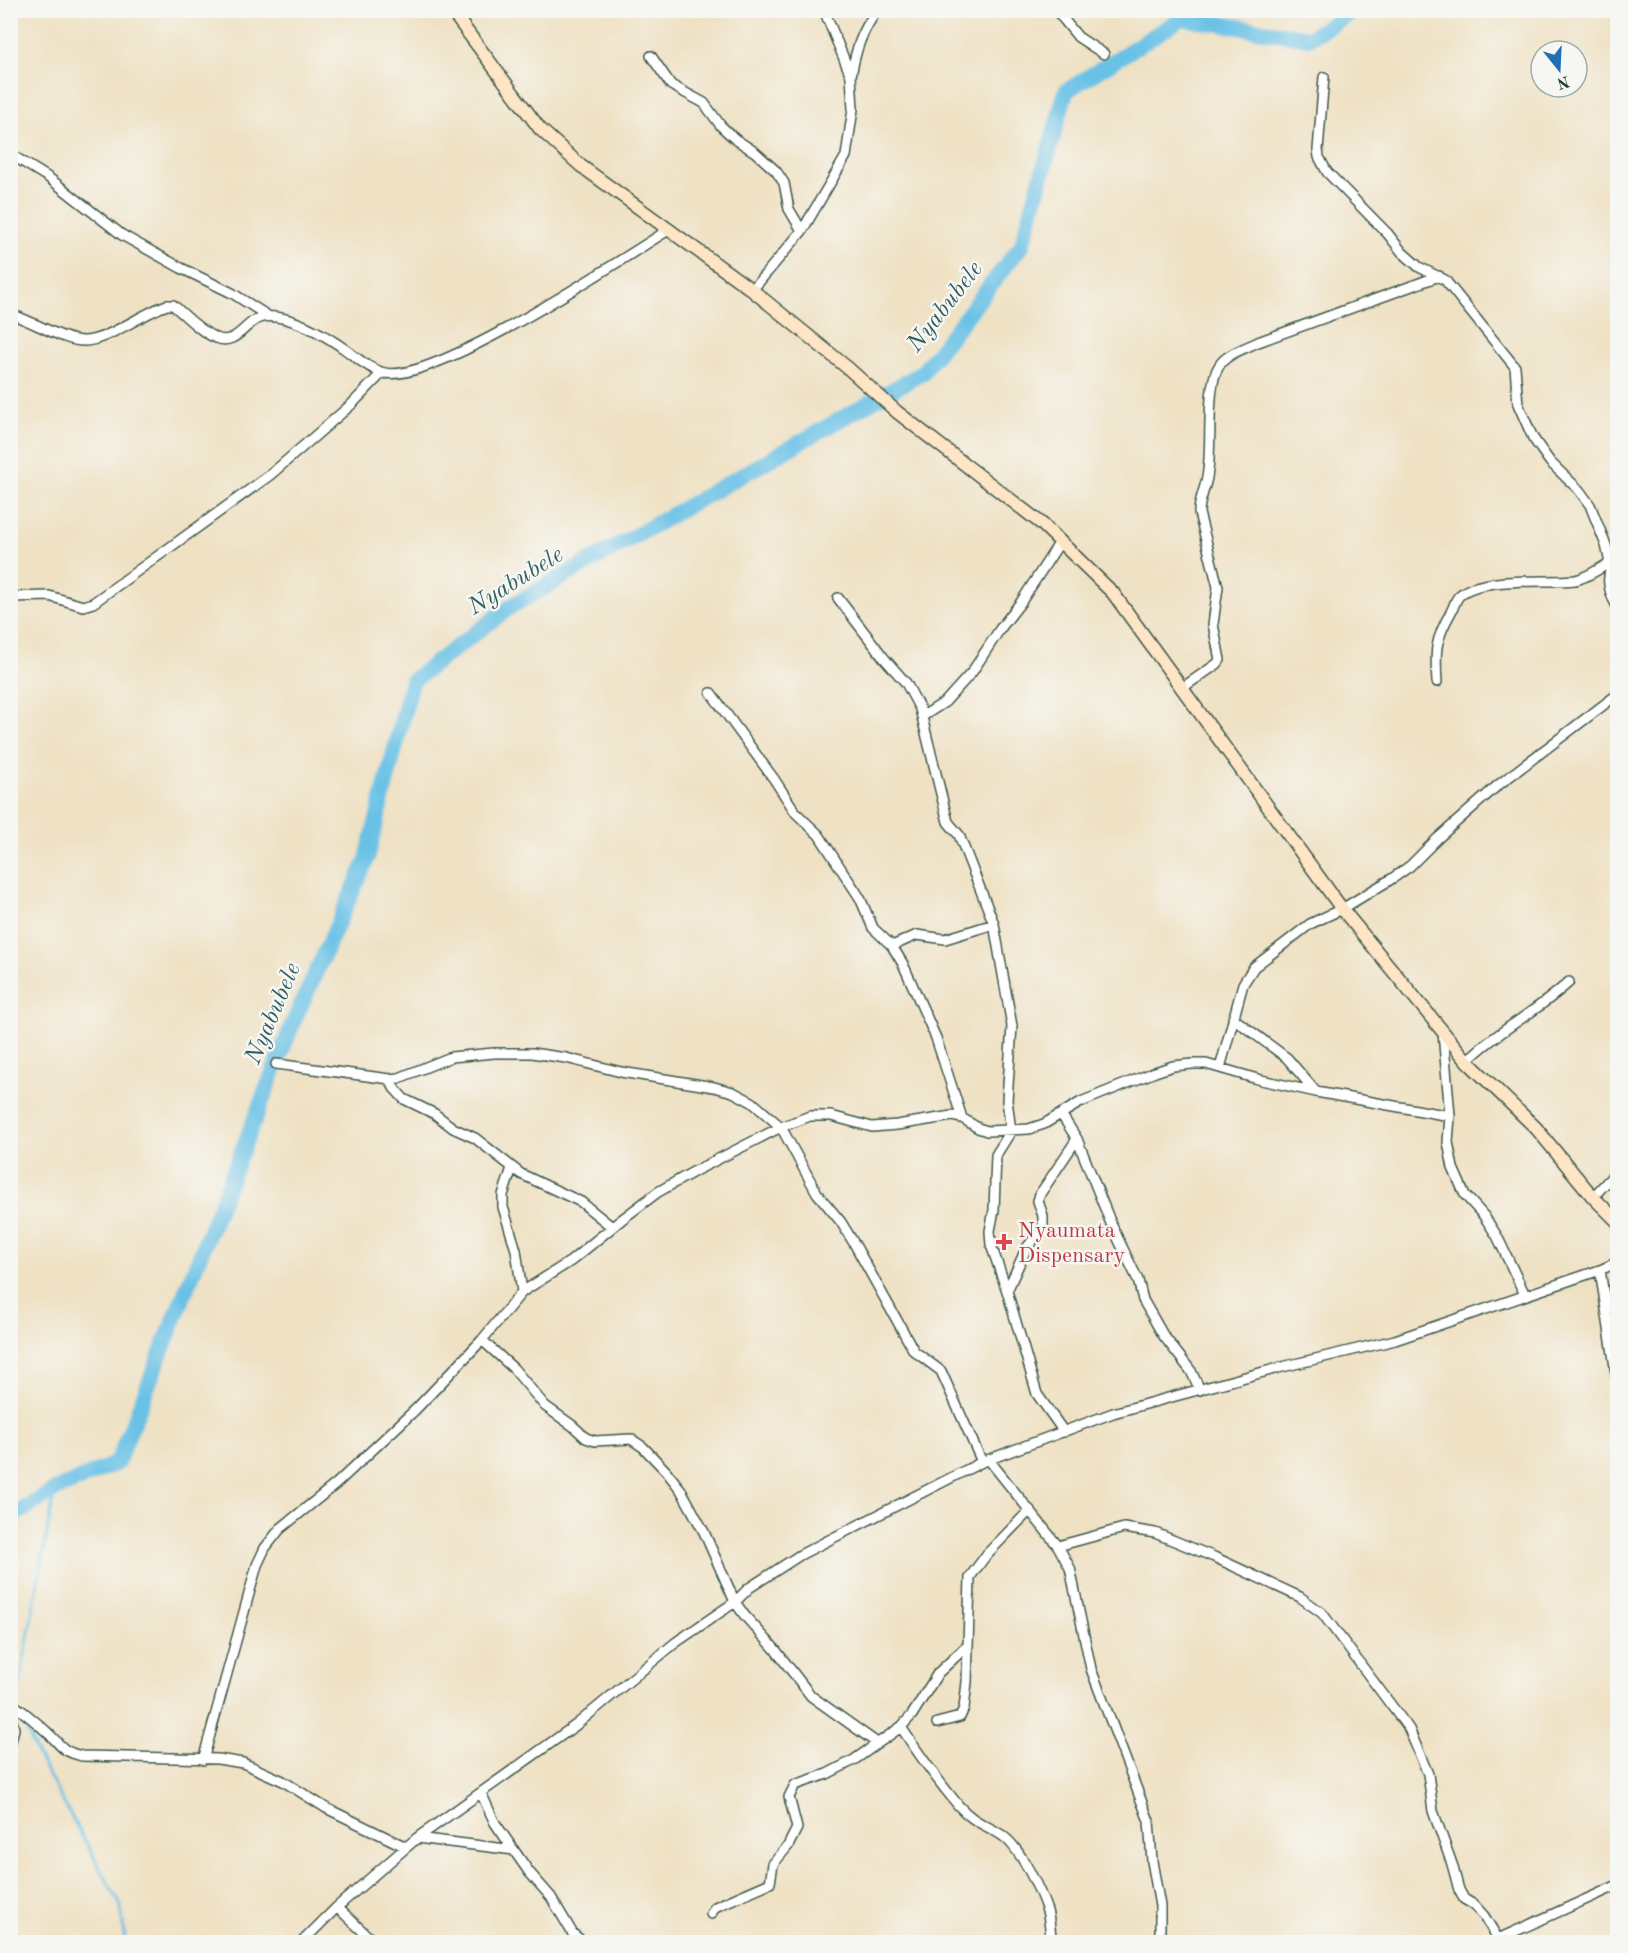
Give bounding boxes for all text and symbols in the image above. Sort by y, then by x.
north arrow [1529,39,1589,99]
text: N [1554,72,1571,91]
water label: Nyabubele [902,257,988,358]
water label: Nyabubele [463,543,568,621]
water label: Nyabubele [241,959,306,1069]
place label: Nyaumata Dispensary [1018,1220,1125,1267]
marker: Nyaumata Dispensary [995,1233,1013,1251]

